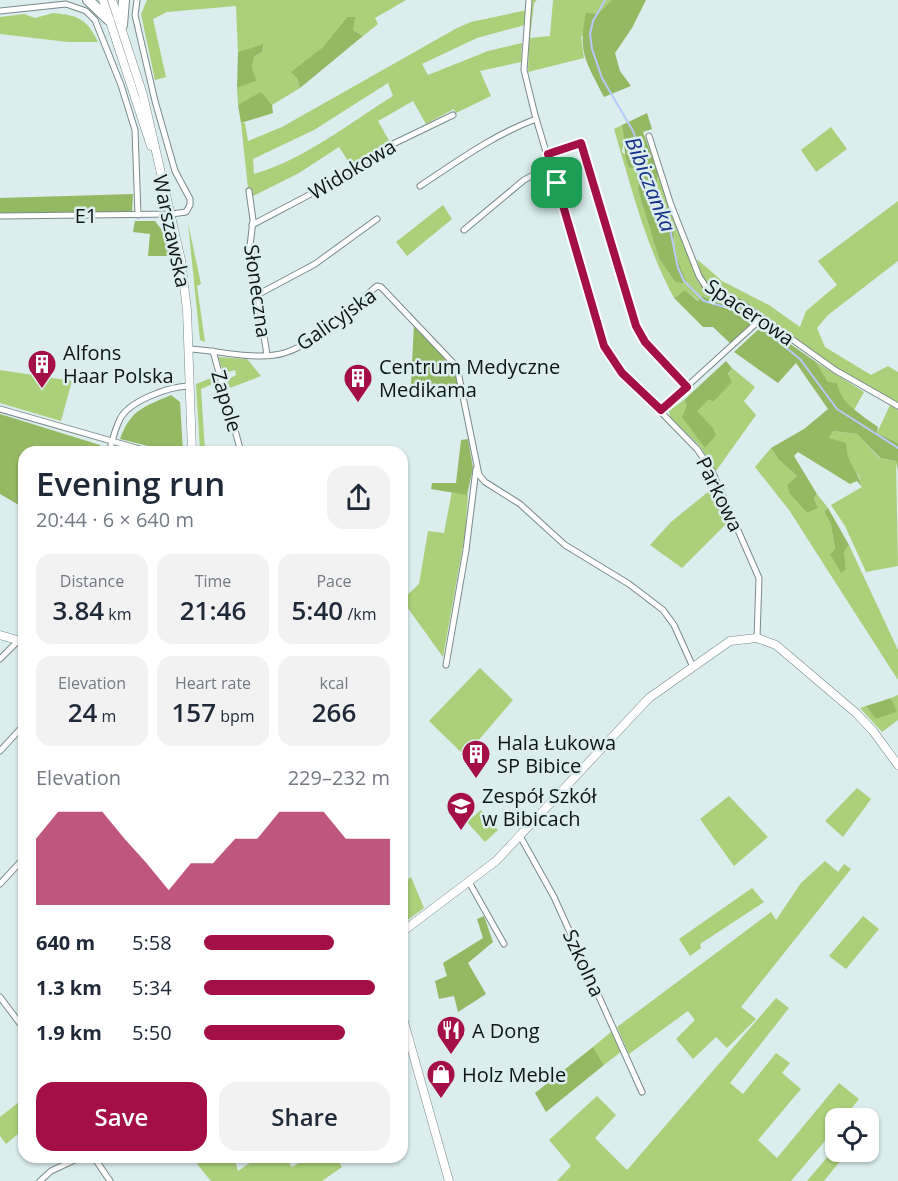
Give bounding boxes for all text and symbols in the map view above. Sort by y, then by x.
street label: Widokowa [304,132,400,206]
water label: Bibiczanka [619,132,683,236]
pin [531,157,582,208]
icon: arrive [540,166,573,199]
street label: Warszawska [147,172,197,290]
street label: E1 [75,202,97,229]
street label: Słoneczna [238,243,278,339]
street label: Spacerowa [700,272,800,352]
street label: Galicyjska [291,282,381,356]
place label: Alfons Haar Polska [63,339,174,389]
building icon: Alfons Haar Polska [26,348,58,390]
place label: Centrum Medyczne Medikama [379,353,560,403]
building icon: Centrum Medyczne Medikama [342,362,374,404]
street label: Zapole [205,367,249,435]
street label: Parkowa [690,452,750,536]
text: Evening run [36,461,225,506]
button: share [327,466,390,529]
text: 20:44 · 6 × 640 m [36,506,194,533]
text: Distance [60,570,124,592]
text: Time [195,570,231,592]
text: Pace [316,570,352,592]
text: 3.84 [52,592,104,628]
text: 21:46 [180,592,246,628]
text: 5:40 [292,592,343,628]
text: km [104,603,132,625]
text: /km [343,603,376,625]
text: Elevation [58,672,126,694]
text: Heart rate [175,672,251,694]
text: kcal [320,672,349,694]
text: 24 [68,694,97,730]
text: 157 [171,694,216,730]
text: 266 [312,694,356,730]
text: m [97,705,116,727]
text: bpm [216,705,255,727]
place label: Hala Łukowa SP Bibice [497,729,616,779]
building icon: Hala Łukowa SP Bibice [460,738,492,780]
text: Elevation [36,764,121,791]
text: 229–232 m [288,764,390,791]
place label: Zespół Szkół w Bibicach [482,782,598,832]
school or university icon: Zespół Szkół w Bibicach [445,790,477,832]
street label: Szkolna [557,925,611,1001]
text: 640 m [36,929,95,956]
text: 5:58 [132,929,172,956]
text: 1.3 km [36,974,102,1001]
text: 5:34 [132,974,172,1001]
restaurant icon: A Dong [435,1014,467,1056]
place label: A Dong [472,1017,540,1044]
text: 1.9 km [36,1019,102,1046]
text: 5:50 [132,1019,172,1046]
shop icon: Holz Meble [425,1058,457,1100]
place label: Holz Meble [462,1061,566,1088]
button: Save [36,1082,207,1151]
button: Share [219,1082,390,1151]
map controls [825,1108,879,1162]
button: locate [825,1108,879,1162]

